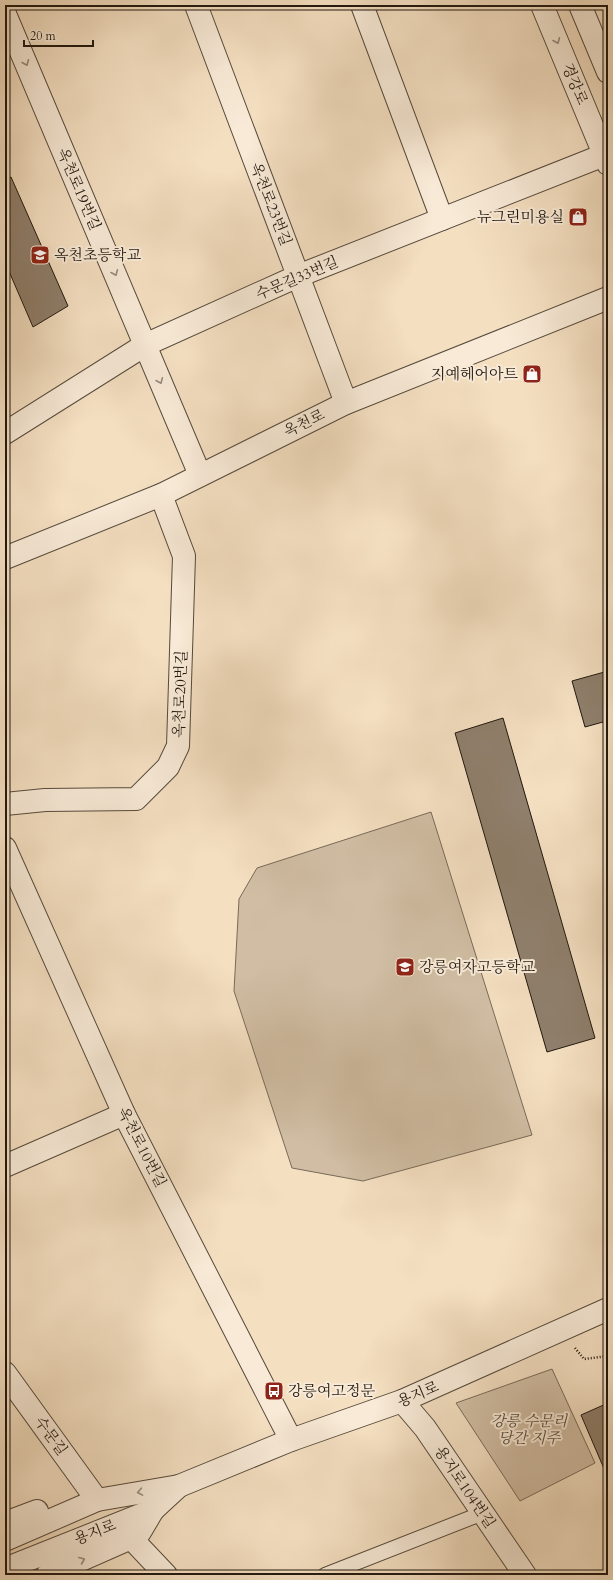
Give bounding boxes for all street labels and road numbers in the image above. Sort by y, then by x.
street label: 경강로 [557,60,593,108]
street label: 옥천로19번길 [53,145,105,233]
street label: 옥천로23번길 [246,159,296,249]
street label: 수문길33번길 [253,252,341,304]
street label: 옥천로 [280,404,328,442]
street label: 옥천로20번길 [168,650,192,738]
street label: 옥천로10번길 [113,1103,171,1191]
street label: 용지로 [394,1376,442,1412]
street label: 수문길 [30,1413,72,1459]
street label: 용지로104번길 [430,1442,500,1532]
street label: 용지로 [71,1515,119,1549]

